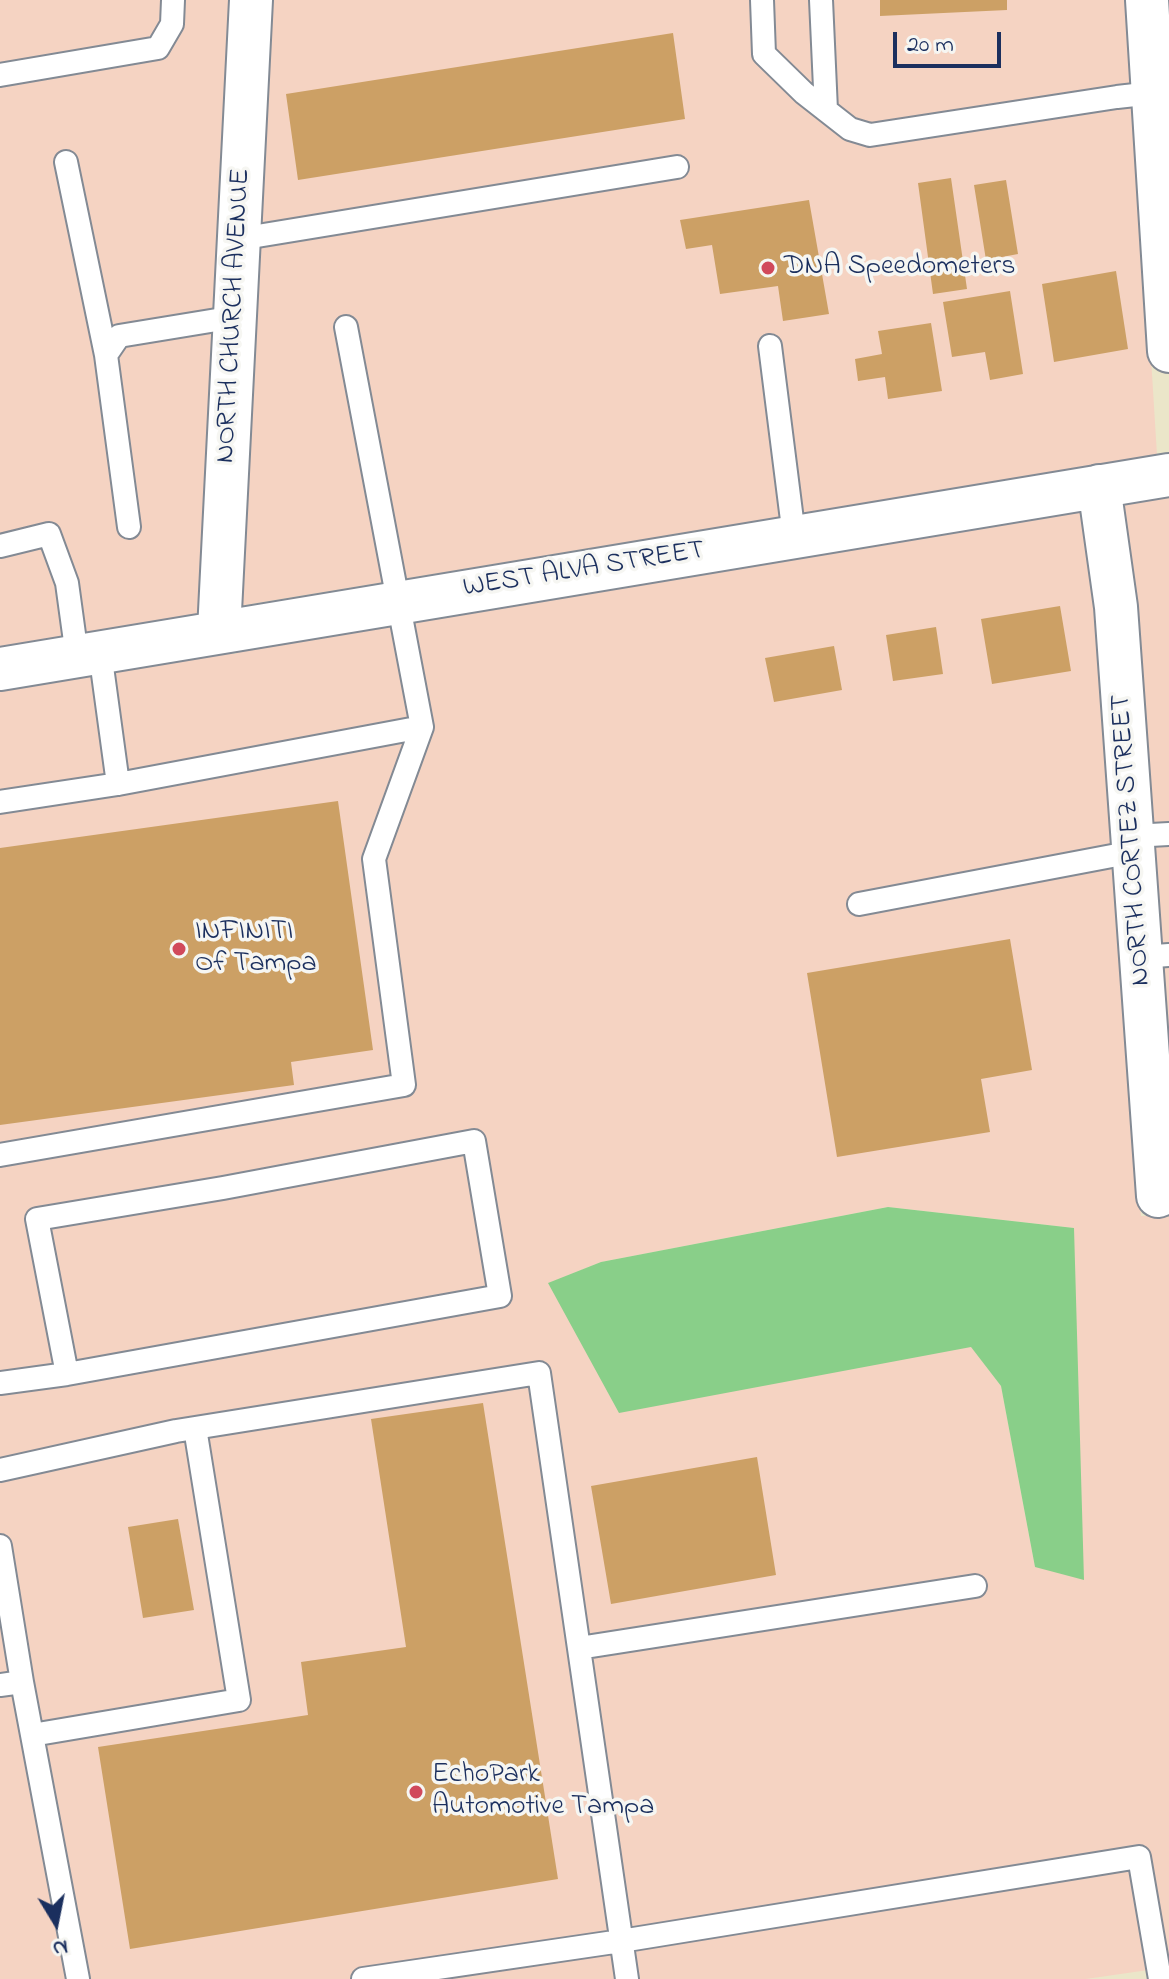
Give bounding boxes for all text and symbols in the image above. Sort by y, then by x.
scale bar [897,16,1005,66]
text: 20 m [907,28,954,63]
street label: NORTH CHURCH AVENUE [211,168,259,464]
place label: DNA Speedometers [784,251,1015,285]
marker: DNA Speedometers [759,259,777,277]
street label: WEST ALVA STREET [461,535,707,607]
street label: NORTH CORTEZ STREET [1106,693,1160,987]
place label: INFINITI Of Tampa [195,916,317,982]
marker: INFINITI Of Tampa [170,940,188,958]
place label: EchoPark Automotive Tampa [432,1759,654,1825]
marker: EchoPark Automotive Tampa [407,1783,425,1801]
north arrow [16,1883,96,1963]
text: N [50,1930,70,1964]

